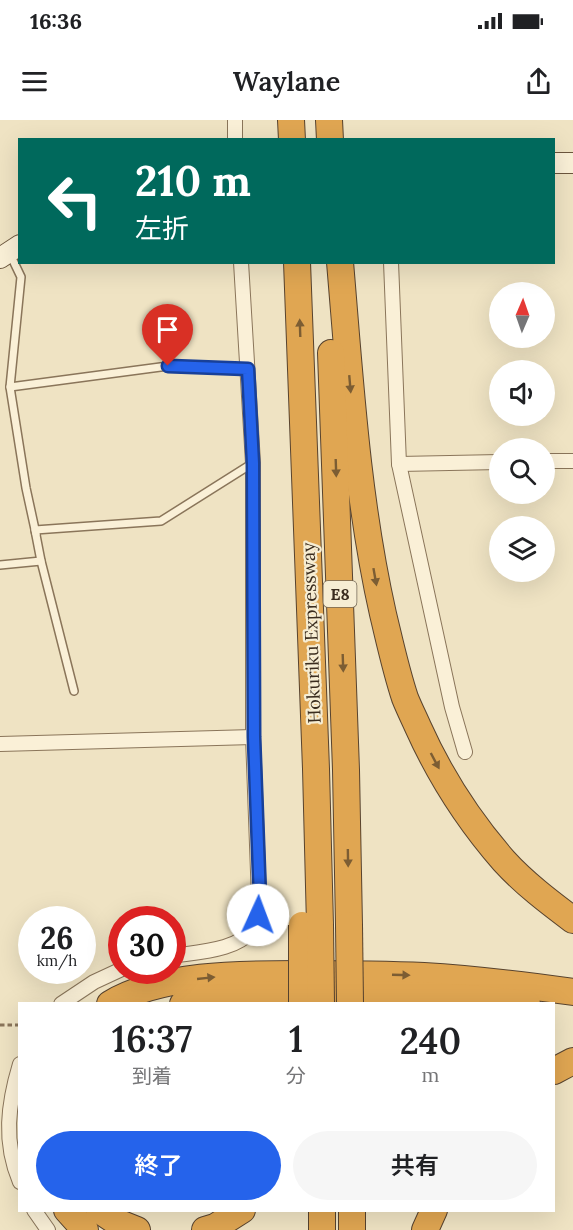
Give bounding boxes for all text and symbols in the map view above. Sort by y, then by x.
text: 16:36 [30,7,82,35]
text: Waylane [233,64,340,98]
icon: menu [18,65,51,98]
icon: share [522,65,555,98]
text: 210 m [135,154,251,208]
icon: left [36,162,114,240]
text: 左折 [135,211,189,245]
north arrow [489,282,555,348]
map controls [489,282,555,582]
pin [142,304,193,366]
icon: arrive [151,313,184,346]
one-way arrow [295,318,304,337]
button: sound [489,360,555,426]
one-way arrow [345,374,355,393]
button: search [489,438,555,504]
one-way arrow [331,458,340,477]
button: layers [489,516,555,582]
street label: Hokuriku Expressway [296,542,326,724]
one-way arrow [371,568,380,587]
road number: E8 [324,581,356,607]
one-way arrow [338,653,347,672]
one-way arrow [430,753,440,770]
one-way arrow [343,848,353,867]
position arrow [226,883,290,947]
speed limit sign: 30 [108,906,186,984]
text: 26 [40,919,74,957]
text: km/h [37,951,77,970]
one-way arrow [392,971,411,980]
one-way arrow [197,973,216,983]
text: 16:37 [112,1016,192,1062]
text: 1 [289,1016,303,1062]
text: 240 [400,1018,461,1064]
text: m [422,1062,439,1087]
text: 到着 [132,1063,172,1088]
text: 分 [286,1063,306,1088]
button: 終了 [36,1131,281,1200]
button: 共有 [293,1131,537,1200]

